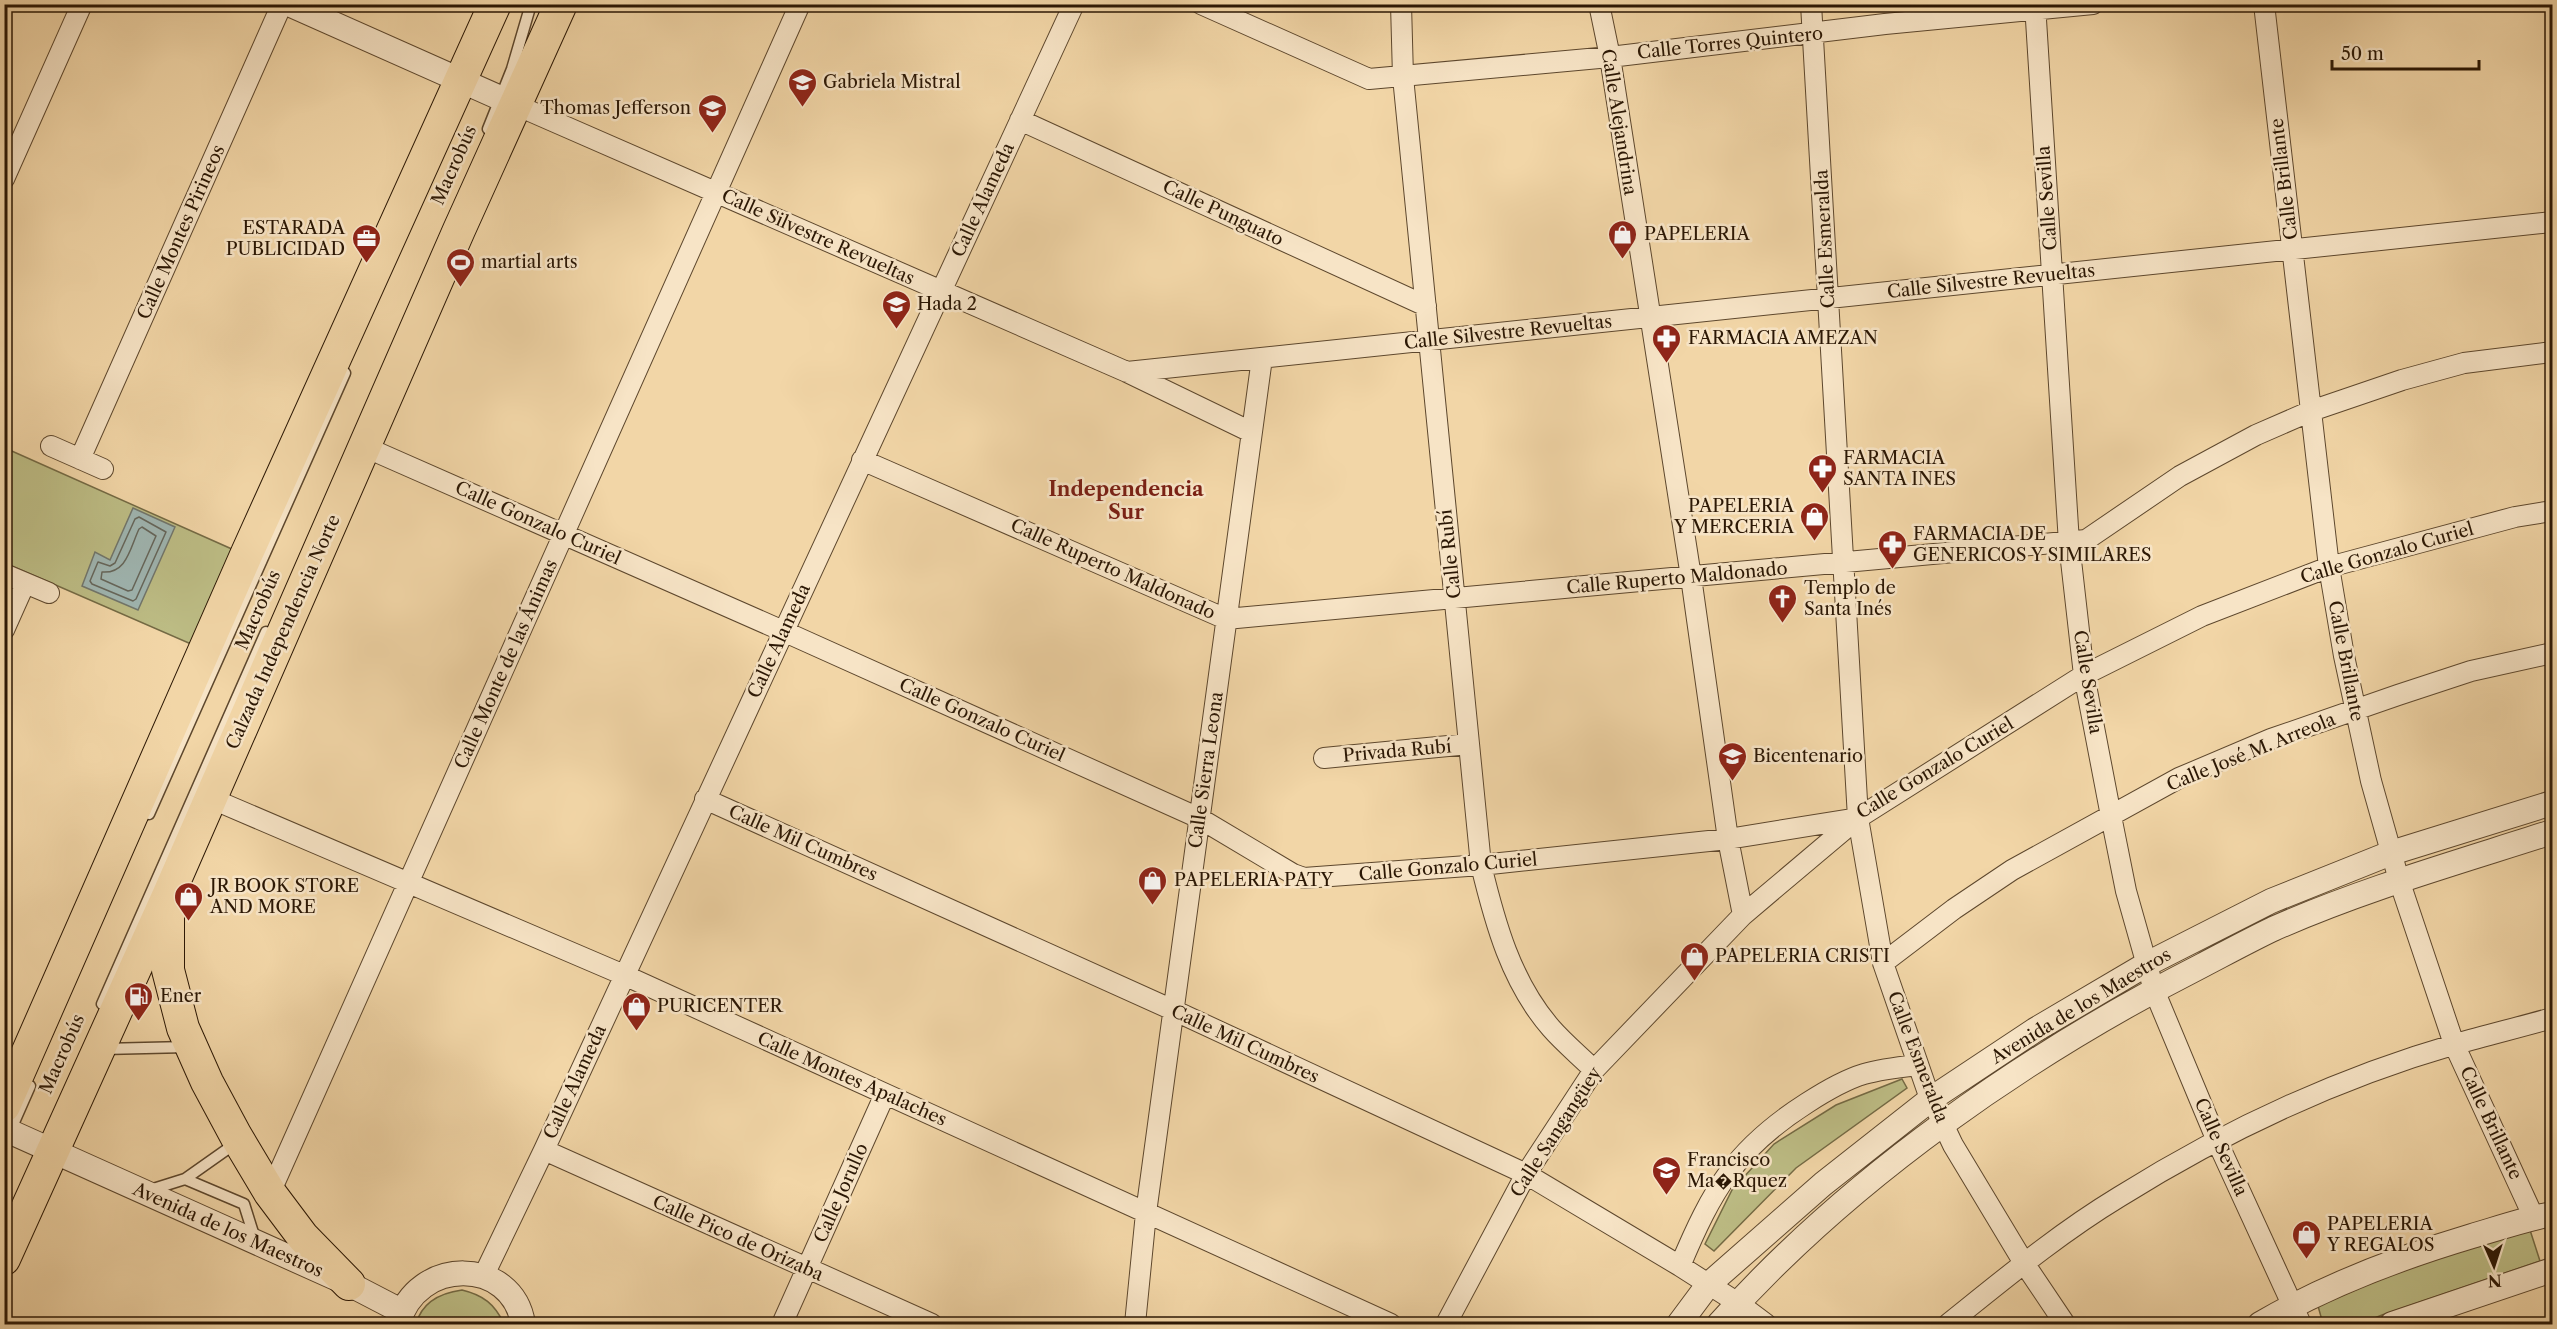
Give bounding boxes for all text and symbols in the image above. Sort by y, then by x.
street label: Calle Torres Quintero [1636,22,1824,64]
scale bar [2332,33,2479,71]
text: 50 m [2341,43,2384,65]
street label: Calle Alejandrina [1597,47,1641,197]
school or university icon: Gabriela Mistral [786,66,818,108]
place label: Gabriela Mistral [823,71,961,93]
school or university icon: Thomas Jefferson [696,92,728,134]
place label: Thomas Jefferson [540,97,691,119]
street label: Calle Brillante [2266,117,2302,241]
street label: Macrobús [427,122,481,208]
street label: Calle Alameda [947,139,1019,261]
street label: Calle Montes Pirineos [133,141,229,323]
street label: Calle Sevilla [2032,144,2062,251]
street label: Calle Esmeralda [1810,169,1840,309]
street label: Calle Punguato [1159,175,1287,251]
street label: Calle Silvestre Revueltas [718,184,918,290]
place label: ESTARADA PUBLICIDAD [226,217,346,260]
shop icon: PAPELERIA [1607,218,1639,260]
office icon: ESTARADA PUBLICIDAD [350,222,382,264]
place label: PAPELERIA [1644,223,1751,245]
sports icon: martial arts [444,246,476,288]
place label: martial arts [481,251,578,273]
street label: Calle Silvestre Revueltas [1886,259,2096,303]
school or university icon: Hada 2 [880,288,912,330]
place label: Hada 2 [917,293,977,315]
street label: Calle Silvestre Revueltas [1403,310,1613,354]
pharmacy icon: FARMACIA AMEZAN [1651,322,1683,364]
place label: FARMACIA AMEZAN [1688,327,1878,349]
place label: FARMACIA SANTA INES [1843,447,1956,490]
pharmacy icon: FARMACIA SANTA INES [1806,452,1838,494]
street label: Calle Gonzalo Curiel [452,477,624,569]
district label: Independencia Sur [1048,477,1204,524]
place label: PAPELERIA Y MERCERIA [1673,495,1795,538]
shop icon: PAPELERIA Y MERCERIA [1799,500,1831,542]
street label: Calle Rubí [1434,508,1466,600]
street label: Calzada Independencia Norte [221,511,345,753]
street label: Calle Ruperto Maldonado [1007,514,1219,624]
street label: Calle Gonzalo Curiel [2298,518,2476,588]
place label: FARMACIA DE GENERICOS Y SIMILARES [1913,523,2152,566]
pharmacy icon: FARMACIA DE GENERICOS Y SIMILARES [1876,528,1908,570]
street label: Calle Monte de las Ánimas [449,555,562,772]
street label: Calle Ruperto Maldonado [1566,557,1788,599]
street label: Macrobús [231,567,285,653]
place label: Templo de Santa Inés [1804,577,1896,620]
street label: Calle Alameda [743,580,815,702]
church icon: Templo de Santa Inés [1767,582,1799,624]
street label: Calle Brillante [2324,599,2368,723]
street label: Calle Sevilla [2069,628,2107,736]
street label: Calle Gonzalo Curiel [896,674,1068,766]
street label: Calle Sierra Leona [1184,690,1228,850]
street label: Calle José M. Arreola [2163,708,2339,796]
street label: Calle Gonzalo Curiel [1853,712,2017,824]
street label: Privada Rubí [1342,735,1453,767]
school or university icon: Bicentenario [1716,740,1748,782]
place label: Bicentenario [1753,745,1863,767]
street label: Calle Mil Cumbres [725,800,881,886]
street label: Calle Gonzalo Curiel [1358,848,1538,886]
shop icon: PAPELERIA PATY [1137,864,1169,906]
place label: PAPELERIA PATY [1174,869,1334,891]
place label: JR BOOK STORE AND MORE [207,875,359,918]
shop icon: JR BOOK STORE AND MORE [173,880,205,922]
shop icon: PAPELERIA CRISTI [1678,940,1710,982]
street label: Avenida de los Maestros [1986,943,2175,1069]
place label: PAPELERIA CRISTI [1715,945,1890,967]
fuel station icon: Ener [123,980,155,1022]
place label: Ener [160,985,202,1007]
street label: Calle Esmeralda [1883,988,1953,1126]
shop icon: PURICENTER [620,990,652,1032]
place label: PURICENTER [657,995,784,1017]
street label: Calle Mil Cumbres [1168,1000,1322,1088]
street label: Macrobús [35,1011,89,1097]
street label: Calle Alameda [539,1021,611,1143]
street label: Calle Montes Apalaches [754,1027,950,1131]
street label: Calle Sangangüey [1506,1062,1607,1201]
street label: Calle Brillante [2455,1063,2527,1183]
street label: Calle Sevilla [2190,1095,2253,1200]
street label: Calle Jorullo [809,1140,873,1246]
place label: Francisco Ma�Rquez [1687,1149,1787,1192]
school or university icon: Francisco Ma�Rquez [1650,1154,1682,1196]
street label: Avenida de los Maestros [128,1178,327,1282]
street label: Calle Pico de Orizaba [649,1190,827,1286]
place label: PAPELERIA Y REGALOS [2326,1213,2435,1256]
shop icon: PAPELERIA Y REGALOS [2290,1218,2322,1260]
north arrow [2464,1236,2524,1296]
text: N [2487,1271,2502,1291]

